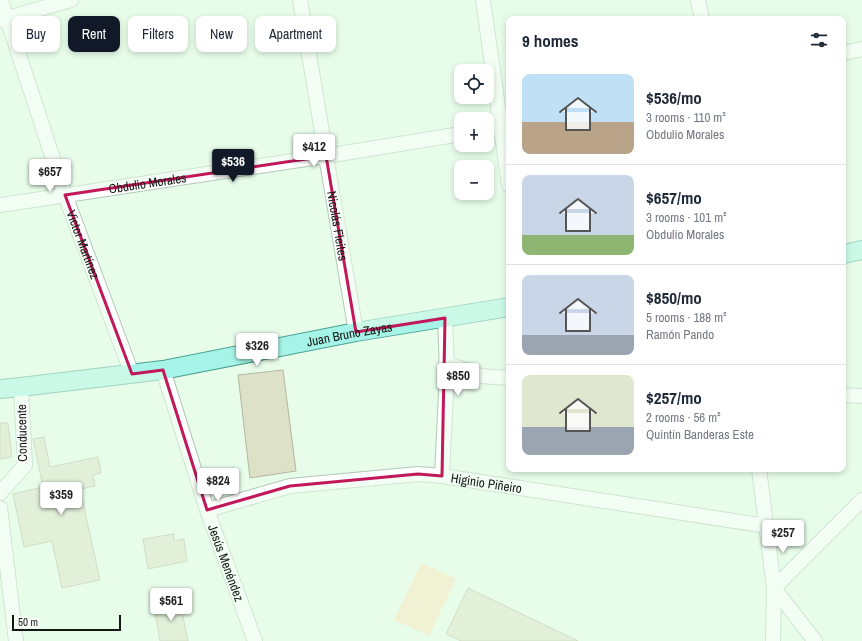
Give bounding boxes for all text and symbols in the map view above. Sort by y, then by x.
chip: Buy [12,16,60,52]
chip: Rent [68,16,120,52]
chip: Filters [128,16,188,52]
chip: New [196,16,247,52]
chip: Apartment [255,16,336,52]
text: 9 homes [522,29,579,52]
icon: filters [808,29,830,51]
map controls [454,64,494,200]
button: locate [454,64,494,104]
text: $536/mo [646,86,702,109]
icon: home [554,90,602,138]
text: 3 rooms · 110 m² [646,109,726,126]
button: + [454,112,494,152]
text: Obdulio Morales [646,126,724,143]
pin: $412 [290,134,338,168]
text: $412 [302,138,326,155]
pin: $536 [209,149,257,183]
text: $536 [221,153,245,170]
pin: $657 [26,159,74,193]
button: − [454,160,494,200]
text: $657 [38,163,62,180]
street label: Obdulio Morales [107,169,187,197]
text: $657/mo [646,186,702,209]
street label: Nicolás Fleites [324,190,352,262]
icon: home [554,191,602,239]
street label: Victor Martínez [63,208,104,281]
text: 3 rooms · 101 m² [646,209,727,226]
text: Obdulio Morales [646,226,724,243]
text: $850/mo [646,286,702,309]
icon: home [554,291,602,339]
text: 5 rooms · 188 m² [646,309,727,326]
street label: Juan Bruno Zayas [305,318,393,350]
text: Ramón Pando [646,326,714,343]
pin: $326 [233,333,281,367]
text: $326 [245,337,269,354]
pin: $850 [434,363,482,397]
text: $850 [446,367,470,384]
text: $257/mo [646,386,702,409]
icon: home [554,391,602,439]
street label: Conducente [13,404,31,462]
text: 2 rooms · 56 m² [646,409,721,426]
text: Quintín Banderas Este [646,426,754,443]
pin: $824 [194,468,242,502]
street label: Higinio Piñeiro [450,469,523,497]
text: $824 [206,472,230,489]
pin: $359 [37,482,85,516]
text: $359 [49,486,73,503]
pin: $257 [759,520,807,554]
street label: Jesús Menéndez [204,522,248,604]
text: $257 [771,524,795,541]
pin: $561 [147,588,195,622]
text: $561 [159,592,183,609]
scale bar [12,613,121,632]
text: 50 m [18,615,38,629]

